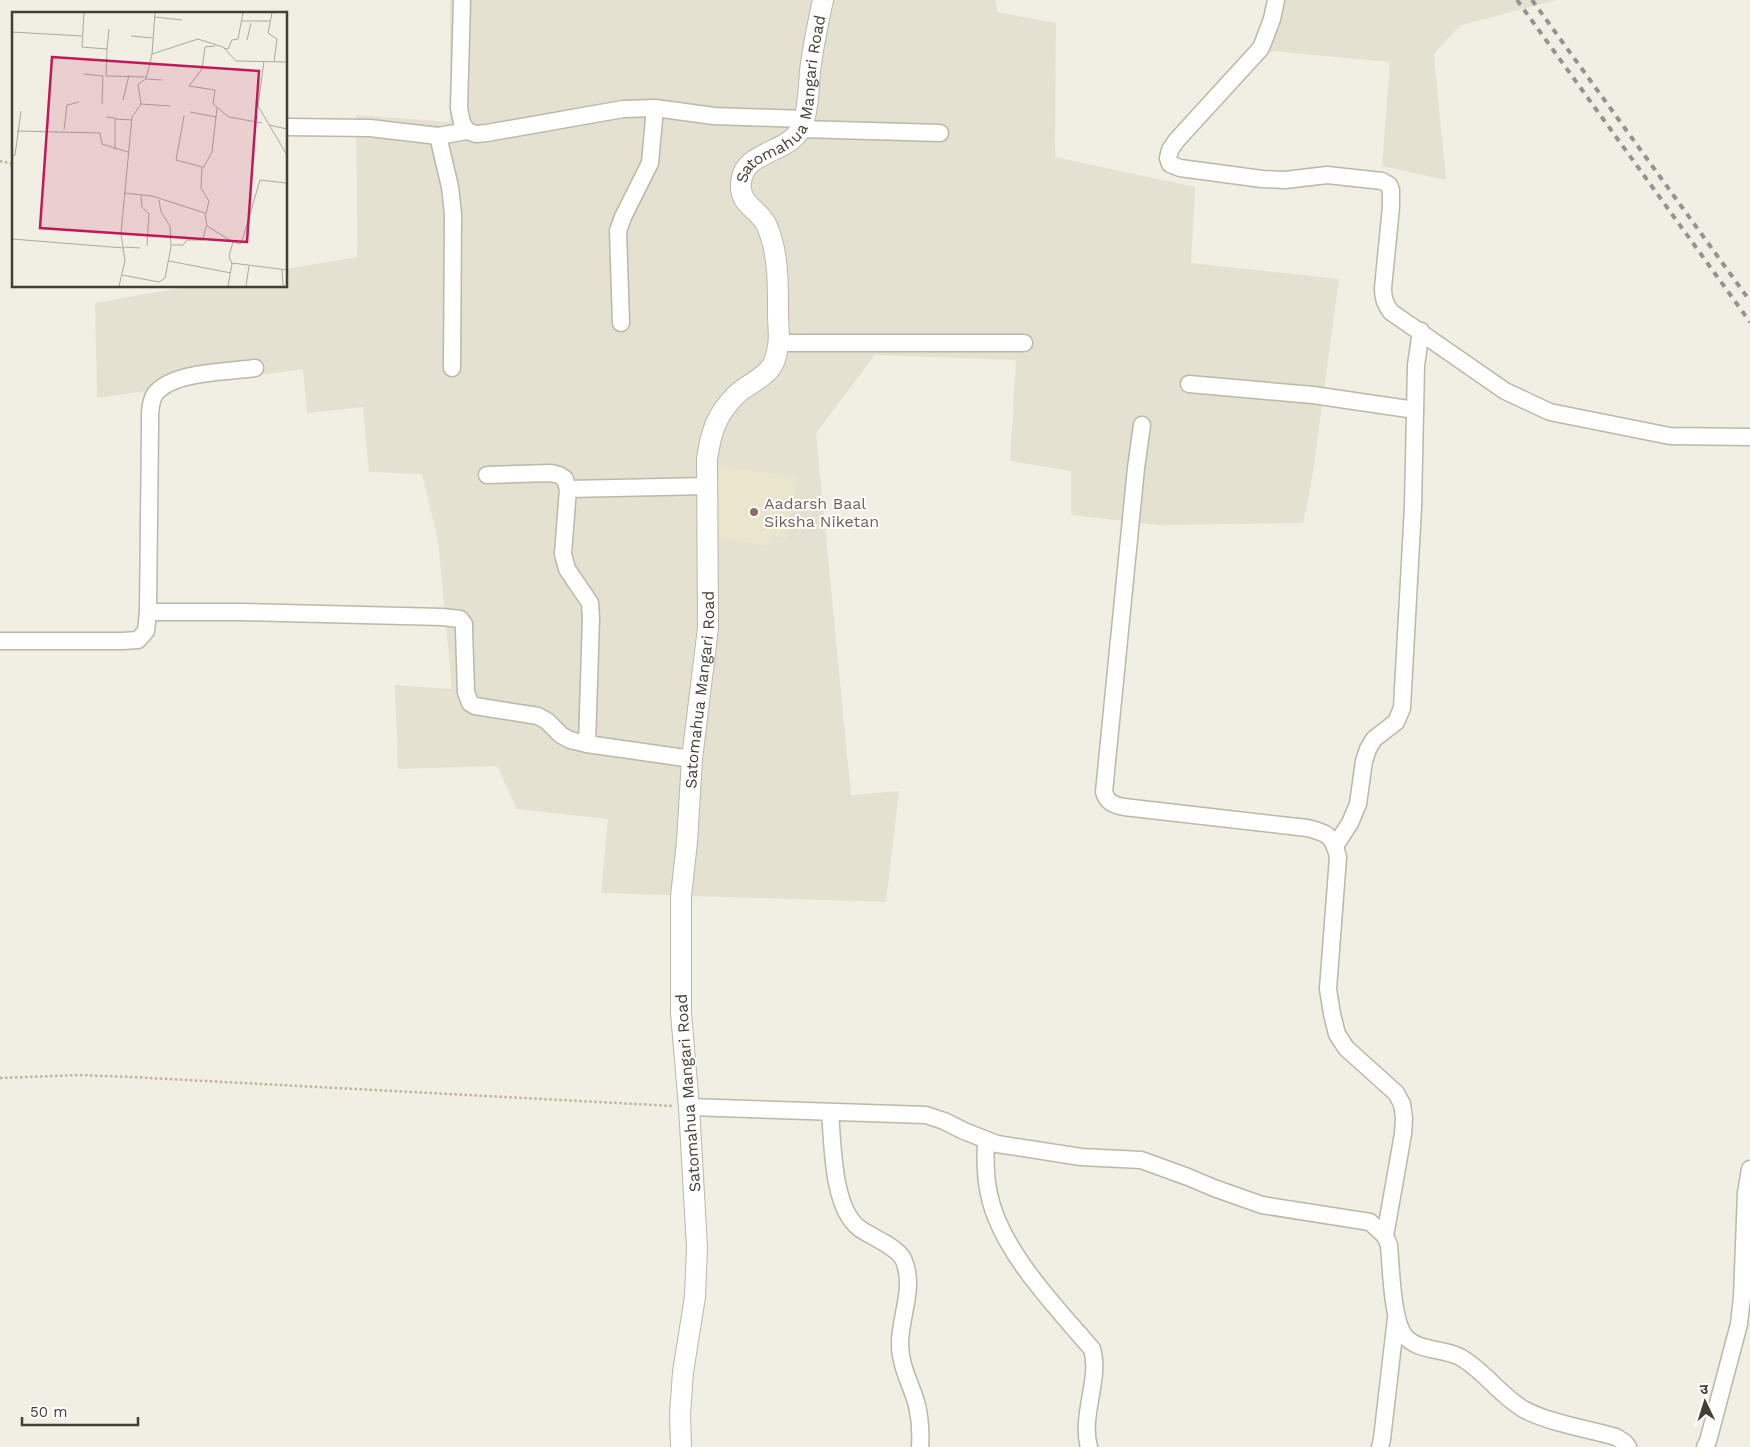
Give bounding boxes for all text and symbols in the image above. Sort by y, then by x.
inset map [12,12,288,288]
street label: Satomahua Mangari Road [731,13,829,185]
place label: Aadarsh Baal Siksha Niketan [764,494,879,531]
marker: Aadarsh Baal Siksha Niketan [748,506,760,518]
street label: Satomahua Mangari Road [681,591,718,789]
street label: Satomahua Mangari Road [672,993,704,1193]
north arrow [1680,1377,1730,1427]
text: उ [1699,1381,1710,1397]
scale bar [22,1394,139,1426]
text: 50 m [30,1403,67,1421]

